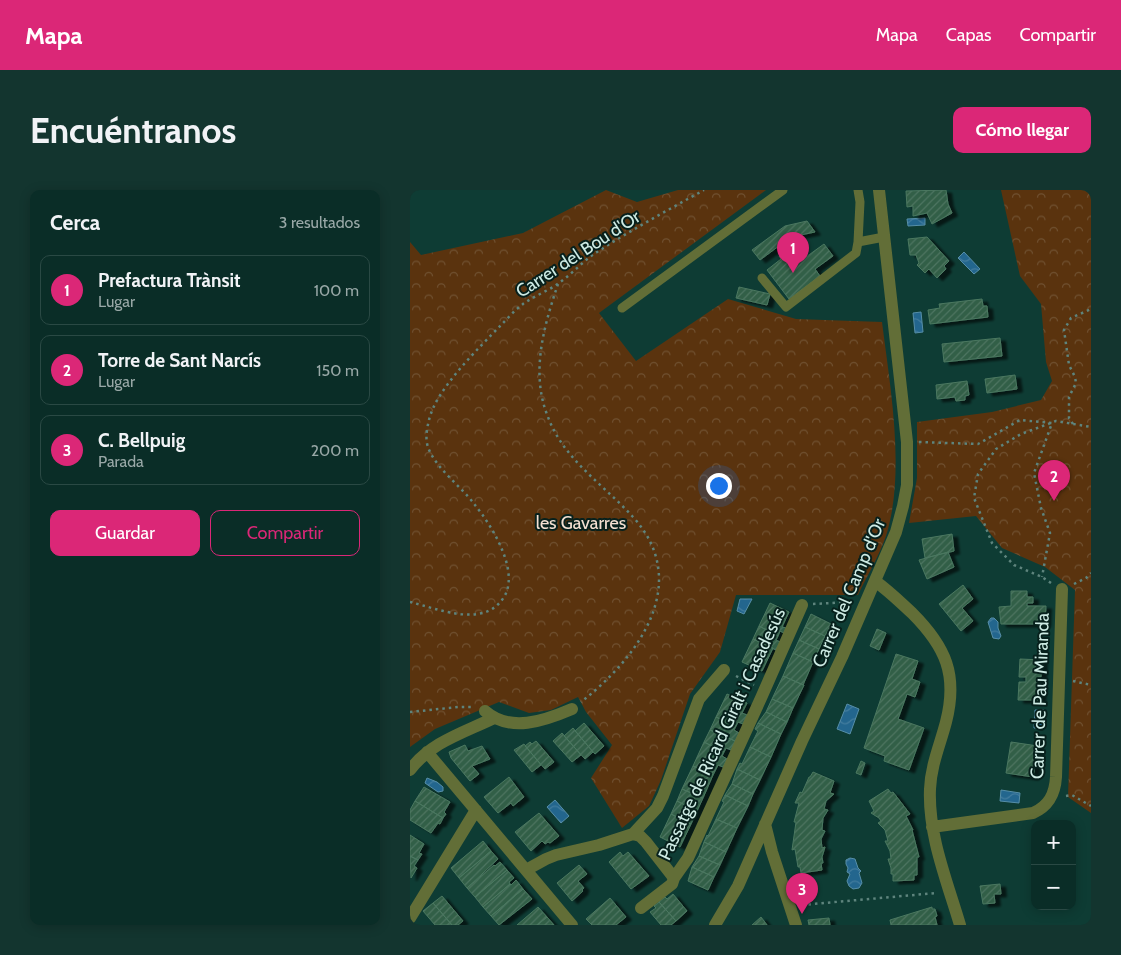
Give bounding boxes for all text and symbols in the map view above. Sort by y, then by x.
text: Mapa [25,21,82,50]
text: Mapa [876,24,918,46]
text: Capas [946,24,992,46]
text: Compartir [1020,24,1096,46]
button: Cómo llegar [953,107,1091,153]
text: Encuéntranos [30,109,236,152]
street label: Carrer del Bou d'Or [512,205,645,302]
text: Cerca [50,210,100,235]
text: 3 resultados [279,213,360,232]
pin: 1 [777,232,809,273]
text: Prefactura Trànsit [98,269,241,292]
text: 1 [64,281,70,300]
text: 100 m [314,281,359,300]
text: Lugar [98,292,135,311]
text: Torre de Sant Narcís [98,349,261,372]
text: 2 [63,361,71,380]
text: 150 m [316,361,359,380]
text: Lugar [98,372,135,391]
text: C. Bellpuig [98,429,185,452]
text: 3 [63,441,71,460]
text: 200 m [311,441,359,460]
text: Parada [98,452,144,471]
pin: 2 [1038,460,1070,501]
your location [706,473,732,499]
button: Guardar [50,510,200,556]
button: Compartir [210,510,360,556]
park label: les Gavarres [536,512,626,534]
street label: Carrer del Camp d'Or [808,515,890,671]
street label: Passatge de Ricard Giralt i Casadesús [654,604,790,864]
street label: Carrer de Pau Miranda [1026,612,1054,780]
map controls [1031,820,1076,910]
button: + [1031,820,1076,865]
button: − [1031,865,1076,910]
pin: 3 [786,873,818,914]

